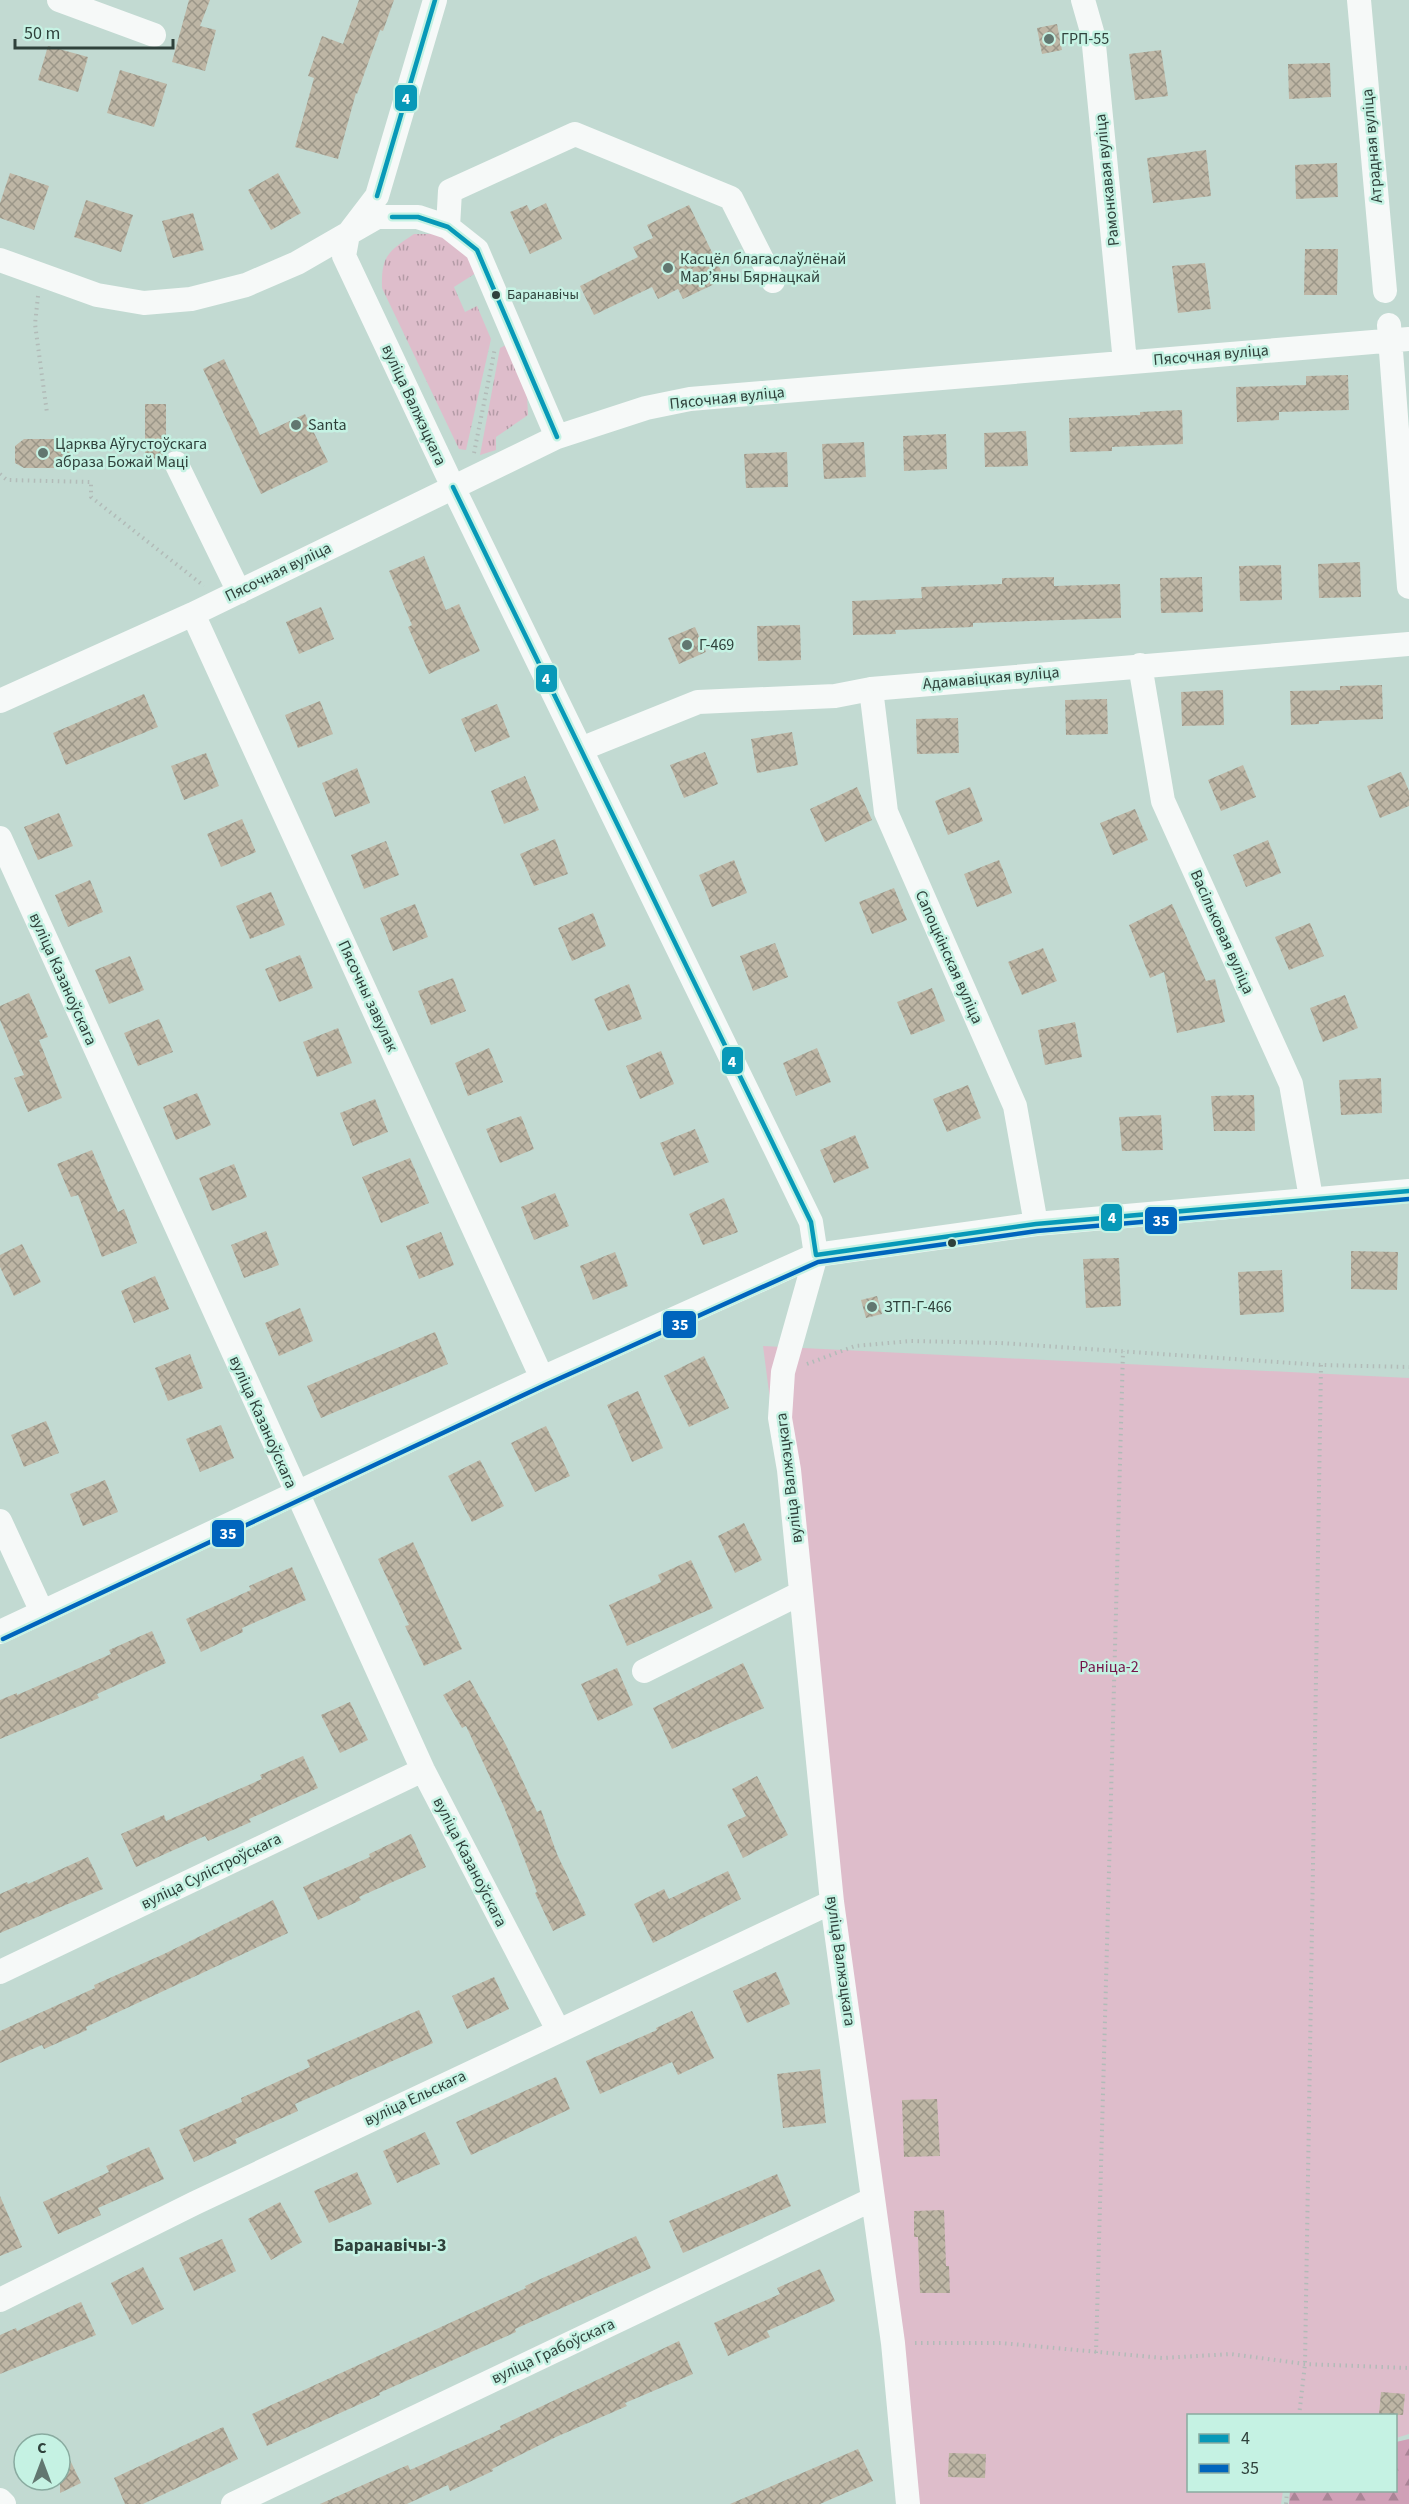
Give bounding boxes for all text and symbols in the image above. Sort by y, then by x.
scale bar [15,12,172,50]
text: 50 m [24,21,60,46]
place label: ГРП-55 [1061,28,1109,50]
marker: ГРП-55 [1042,32,1056,46]
line badge: 4 [394,84,418,112]
text: 4 [402,88,411,110]
street label: Атрадная вуліца [1356,88,1388,204]
street label: Рамонкавая вуліца [1089,113,1125,247]
place label: Касцёл благаслаўлёнай Мар’яны Бярнацкай [680,248,846,288]
marker: Касцёл благаслаўлёнай Мар’яны Бярнацкай [661,261,675,275]
place label: Баранавічы [507,285,579,305]
marker: Баранавічы [490,289,502,301]
street label: Пясочная вуліца [1152,339,1270,371]
street label: вуліца Валжэцкага [376,341,452,469]
street label: Пясочная вуліца [668,381,786,415]
place label: Santa [308,414,347,436]
marker: Santa [289,418,303,432]
place label: Царква Аўгустоўскага абраза Божай Маці [55,433,207,473]
marker: Царква Аўгустоўскага абраза Божай Маці [36,446,50,460]
street label: Пясочная вуліца [221,537,335,607]
place label: Г-469 [699,634,734,656]
marker: Г-469 [680,638,694,652]
street label: Адамавіцкая вуліца [922,661,1060,695]
line badge: 4 [535,664,558,693]
text: 4 [542,668,551,690]
street label: Васільковая вуліца [1185,866,1259,998]
street label: Сапоцкінская вуліца [910,887,988,1027]
street label: вуліца Казаноўскага [24,909,102,1049]
street label: Пясочны завулак [333,937,403,1055]
line badge: 4 [721,1046,744,1075]
text: 4 [728,1051,737,1073]
line badge: 4 [1100,1203,1123,1232]
line badge: 35 [1144,1206,1178,1235]
text: 4 [1108,1207,1117,1229]
text: 35 [1153,1210,1169,1232]
unlabelled marker [946,1237,958,1249]
place label: ЗТП-Г-466 [884,1296,952,1318]
marker: ЗТП-Г-466 [865,1300,879,1314]
line badge: 35 [662,1310,697,1339]
text: 35 [672,1314,688,1336]
street label: вуліца Казаноўскага [224,1352,302,1492]
street label: вуліца Валжэцкага [770,1411,808,1545]
line badge: 35 [211,1519,245,1548]
text: 35 [220,1523,236,1545]
park label: Раніца-2 [1079,1656,1139,1678]
street label: вуліца Казаноўскага [428,1793,512,1931]
street label: вуліца Сулістроўскага [137,1827,285,1915]
street label: вуліца Валжэцкага [821,1894,861,2028]
street label: вуліца Ельскага [360,2065,470,2131]
district label: Баранавічы-3 [333,2233,447,2258]
street label: вуліца Грабоўскага [488,2313,618,2389]
legend [1187,2414,1397,2492]
text: 4 [1241,2426,1250,2451]
north arrow [12,2432,72,2492]
text: С [37,2437,47,2459]
text: 35 [1241,2456,1259,2481]

